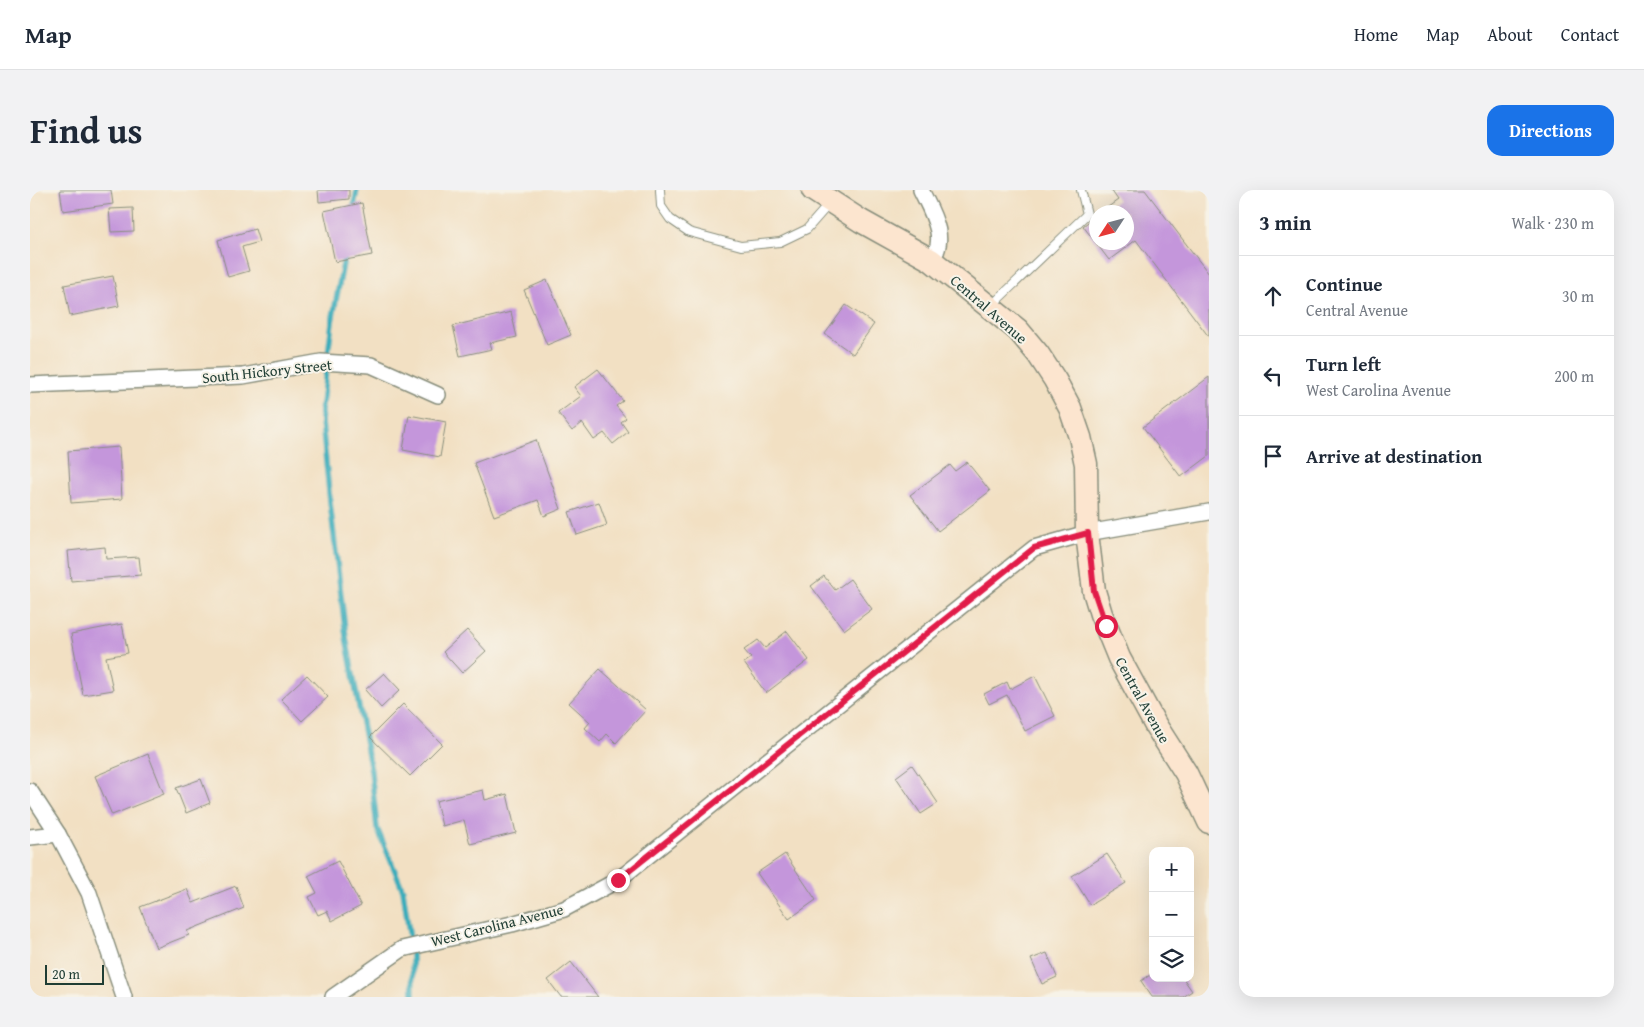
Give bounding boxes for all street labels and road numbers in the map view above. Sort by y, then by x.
street label: Central Avenue [946,270,1032,348]
street label: South Hickory Street [201,354,334,388]
street label: Central Avenue [1111,653,1175,747]
street label: West Carolina Avenue [429,898,565,952]

